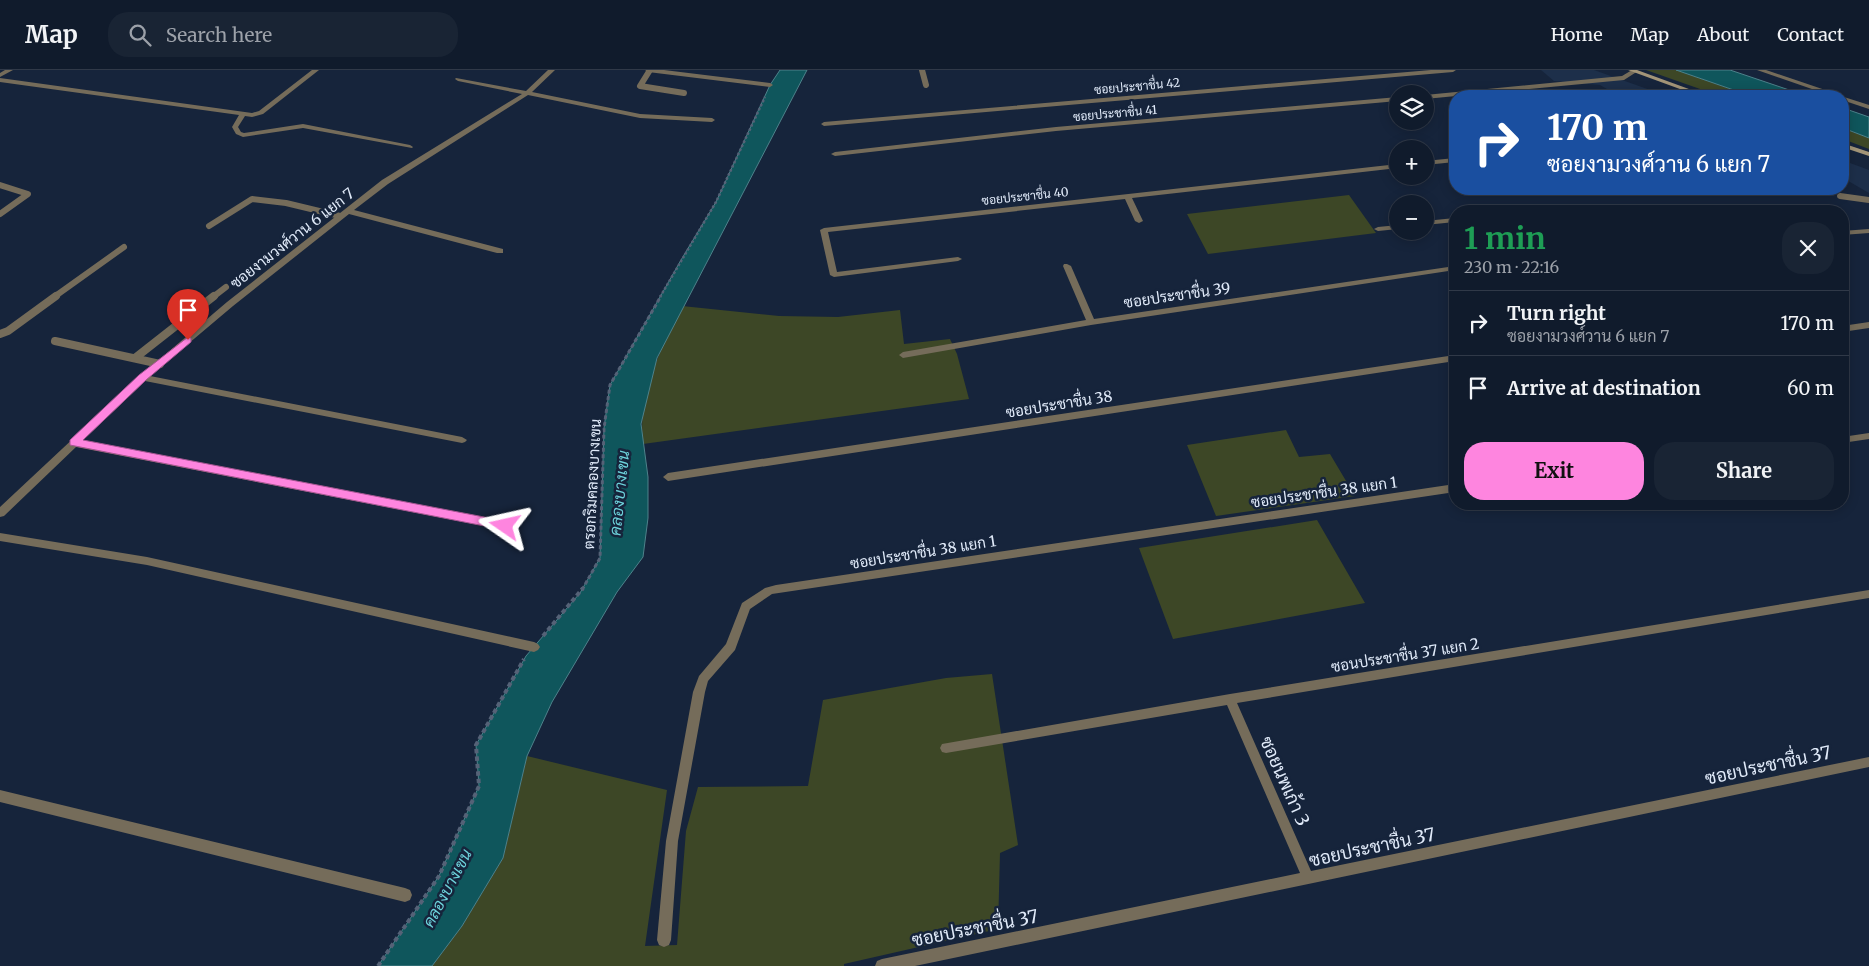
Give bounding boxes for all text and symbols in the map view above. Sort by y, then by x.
search box [108,12,458,57]
text: Map [25,19,78,50]
icon: search [126,21,154,49]
text: Search here [166,23,272,47]
text: Home [1551,23,1603,46]
text: Map [1631,23,1669,46]
text: About [1697,23,1749,46]
text: Contact [1777,23,1844,46]
street label: ซอยประชาชื่น 42 [1093,72,1181,97]
map controls [1389,85,1434,240]
button: layers [1389,85,1434,130]
street label: ซอยประชาชื่น 41 [1072,99,1158,124]
text: 170 m [1547,106,1648,150]
icon: right [1464,110,1529,175]
button: + [1389,140,1434,185]
text: ซอยงามวงศ์วาน 6 แยก 7 [1547,150,1770,178]
street label: ซอยประชาชื่น 40 [981,181,1069,208]
street label: ซอยงามวงศ์วาน 6 แยก 7 [226,183,358,292]
button: − [1389,195,1434,240]
text: 1 min [1464,219,1546,257]
button: close [1782,222,1834,274]
text: 230 m · 22:16 [1464,257,1559,277]
street label: ซอยประชาชื่น 39 [1122,273,1232,312]
pin [167,289,209,340]
icon: arrive [174,296,202,324]
text: Turn right [1507,301,1606,325]
icon: right [1464,309,1492,337]
text: 170 m [1781,311,1834,335]
text: ซอยงามวงศ์วาน 6 แยก 7 [1507,326,1669,346]
icon: arrive [1464,374,1492,402]
text: Arrive at destination [1507,376,1701,400]
text: 60 m [1787,376,1834,400]
street label: ซอยประชาชื่น 38 [1004,381,1114,422]
street label: ตรอกริมคลองบางเขน [579,418,605,550]
button: Exit [1464,442,1644,500]
button: Share [1654,442,1834,500]
water label: คลองบางเขน [605,449,633,537]
street label: ซอยประชาชื่น 38 แยก 1 [1249,467,1399,512]
position arrow [478,499,530,551]
street label: ซอยประชาชื่น 38 แยก 1 [848,526,998,573]
street label: ซอนประชาชื่น 37 แยก 2 [1329,629,1481,676]
street label: ซอยนพเก้า 3 [1255,733,1315,829]
street label: ซอยประชาชื่น 37 [1702,737,1833,790]
street label: ซอยประชาชื่น 37 [1306,819,1437,872]
water label: คลองบางเขน [418,846,476,930]
street label: ซอยประชาชื่น 37 [909,901,1040,952]

